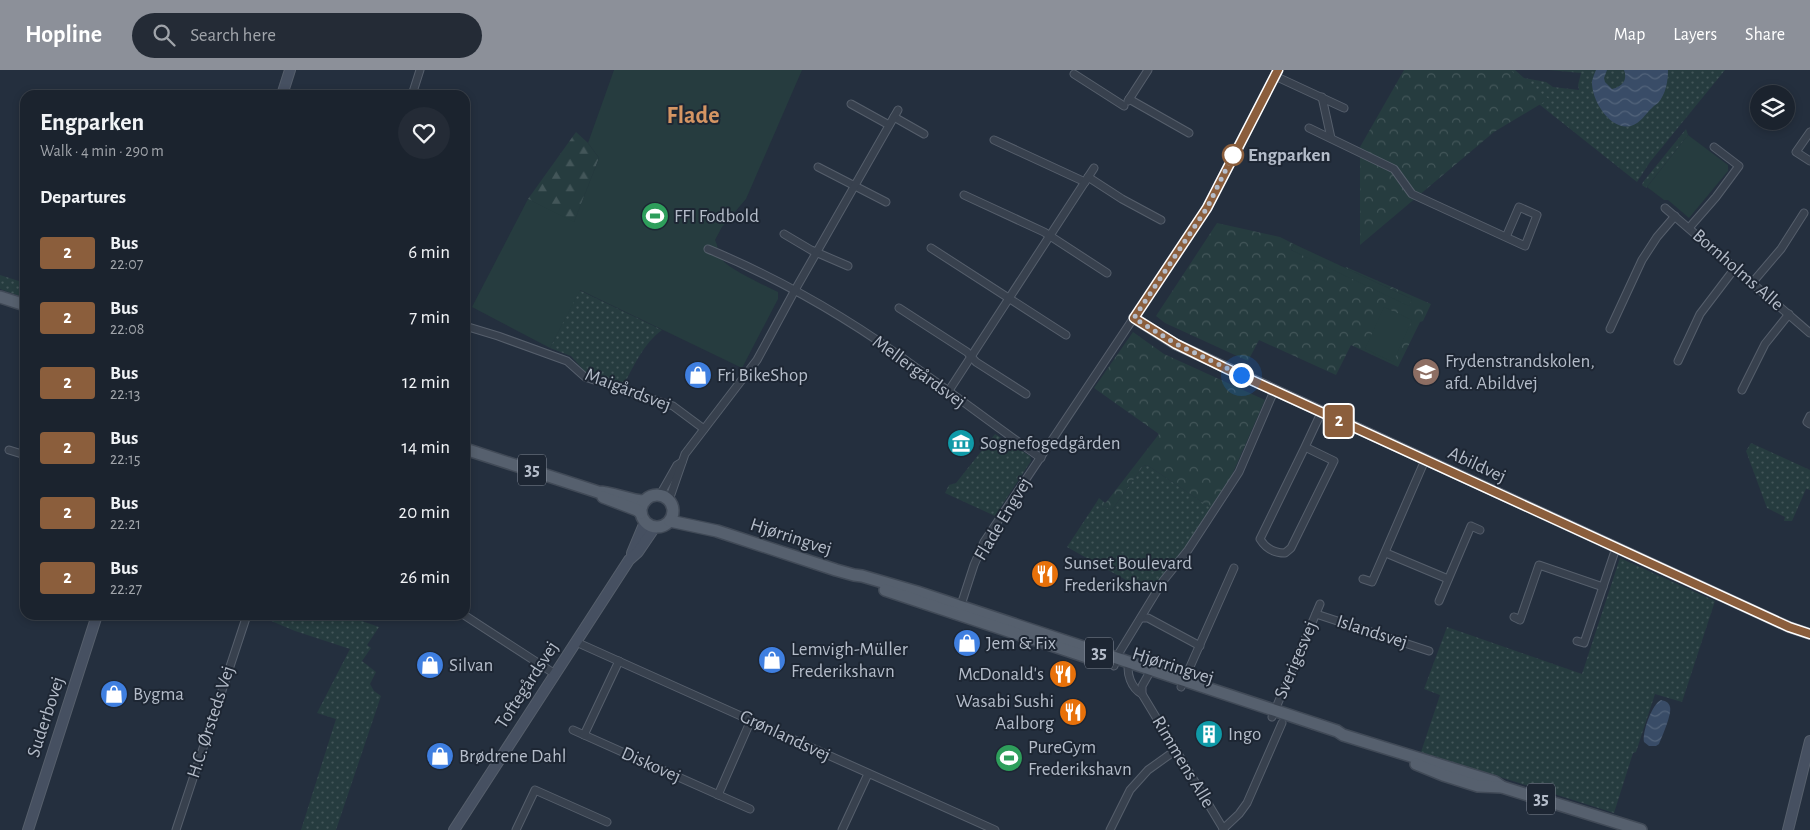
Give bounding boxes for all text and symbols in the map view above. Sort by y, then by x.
search box [132,13,482,58]
icon: search [150,21,178,49]
text: Hopline [25,23,102,47]
text: Search here [190,26,276,45]
text: Map [1614,26,1645,44]
text: Layers [1673,26,1717,44]
text: Share [1745,26,1785,44]
map controls [1750,85,1795,130]
button: layers [1750,85,1795,130]
district label: Flade [667,104,719,128]
button: heart [398,107,450,159]
text: Engparken [40,111,144,135]
text: Walk · 4 min · 290 m [40,143,164,159]
marker: Engparken [1222,144,1244,166]
place label: Engparken [1248,146,1330,165]
text: Departures [40,188,126,207]
sports icon: FFI Fodbold [640,201,670,231]
place label: FFI Fodbold [674,207,759,226]
street label: Bornholms Alle [1689,226,1787,314]
text: Bus [110,234,138,253]
text: 6 min [408,243,450,262]
text: 2 [63,244,72,262]
text: 22:07 [110,256,143,272]
text: Bus [110,299,138,318]
text: 7 min [409,308,450,327]
text: 2 [63,309,72,327]
text: 22:08 [110,321,144,337]
street label: Mellergårdsvej [869,332,969,412]
place label: Frydenstrandskolen, afd. Abildvej [1445,352,1595,393]
school or university icon: Frydenstrandskolen, afd. Abildvej [1411,357,1441,387]
shop icon: Fri BikeShop [683,360,713,390]
your location [1229,363,1254,388]
text: Bus [110,364,138,383]
street label: Maigårdsvej [582,365,674,415]
place label: Fri BikeShop [717,366,808,385]
text: 12 min [402,373,450,392]
text: 2 [63,374,72,392]
text: 22:13 [110,386,140,402]
line badge: 2 [1323,405,1355,437]
text: 2 [1335,412,1343,430]
museum icon: Sognefogedgården [946,428,976,458]
text: Bus [110,429,138,448]
place label: Sognefogedgården [980,434,1120,453]
text: 14 min [402,438,450,457]
text: 2 [63,439,72,457]
street label: Abildvej [1445,443,1509,487]
text: 22:15 [110,451,140,467]
road number: 35 [518,454,546,486]
street label: Flade Engvej [971,474,1035,564]
text: Bus [110,494,138,513]
text: 20 min [399,503,450,522]
text: 2 [63,504,72,522]
street label: Hjørringvej [748,515,834,559]
text: 22:21 [110,516,141,532]
place label: Sunset Boulevard Frederikshavn [1064,554,1192,595]
text: Bus [110,559,138,578]
restaurant icon: Sunset Boulevard Frederikshavn [1030,559,1060,589]
text: 26 min [400,568,450,587]
text: 2 [63,569,72,587]
text: 22:27 [110,581,142,597]
street label: Islandsvej [1334,612,1410,652]
street label: Sverigesvej [1271,618,1321,702]
shop icon: Jem & Fix [952,628,982,658]
place label: Jem & Fix [986,634,1056,653]
street label: Toftegårdsvej [492,638,562,732]
road number: 35 [1085,638,1113,668]
place label: Lemvigh-Müller Frederikshavn [791,640,908,681]
street label: Hjørringvej [1130,644,1216,688]
shop icon: Lemvigh-Müller Frederikshavn [757,645,787,675]
shop icon: Silvan [415,650,445,680]
place label: Silvan [449,656,493,675]
restaurant icon: McDonald's [1048,659,1078,689]
street label: H.C. Ørsteds Vej [184,664,238,780]
place label: McDonald's [958,665,1044,684]
street label: Suderbovej [24,674,68,760]
shop icon: Bygma [99,679,129,709]
place label: Bygma [133,685,184,704]
place label: Wasabi Sushi Aalborg [956,692,1055,733]
restaurant icon: Wasabi Sushi Aalborg [1058,697,1088,727]
street label: Grønlandsvej [737,707,833,765]
street label: Rimmens Alle [1148,713,1218,811]
building icon: Ingo [1194,719,1224,749]
place label: Ingo [1228,725,1261,744]
place label: PureGym Frederikshavn [1028,738,1132,779]
shop icon: Brødrene Dahl [425,741,455,771]
sports icon: PureGym Frederikshavn [994,743,1024,773]
street label: Diskovej [618,744,684,786]
place label: Brødrene Dahl [459,747,567,766]
road number: 35 [1527,784,1555,814]

